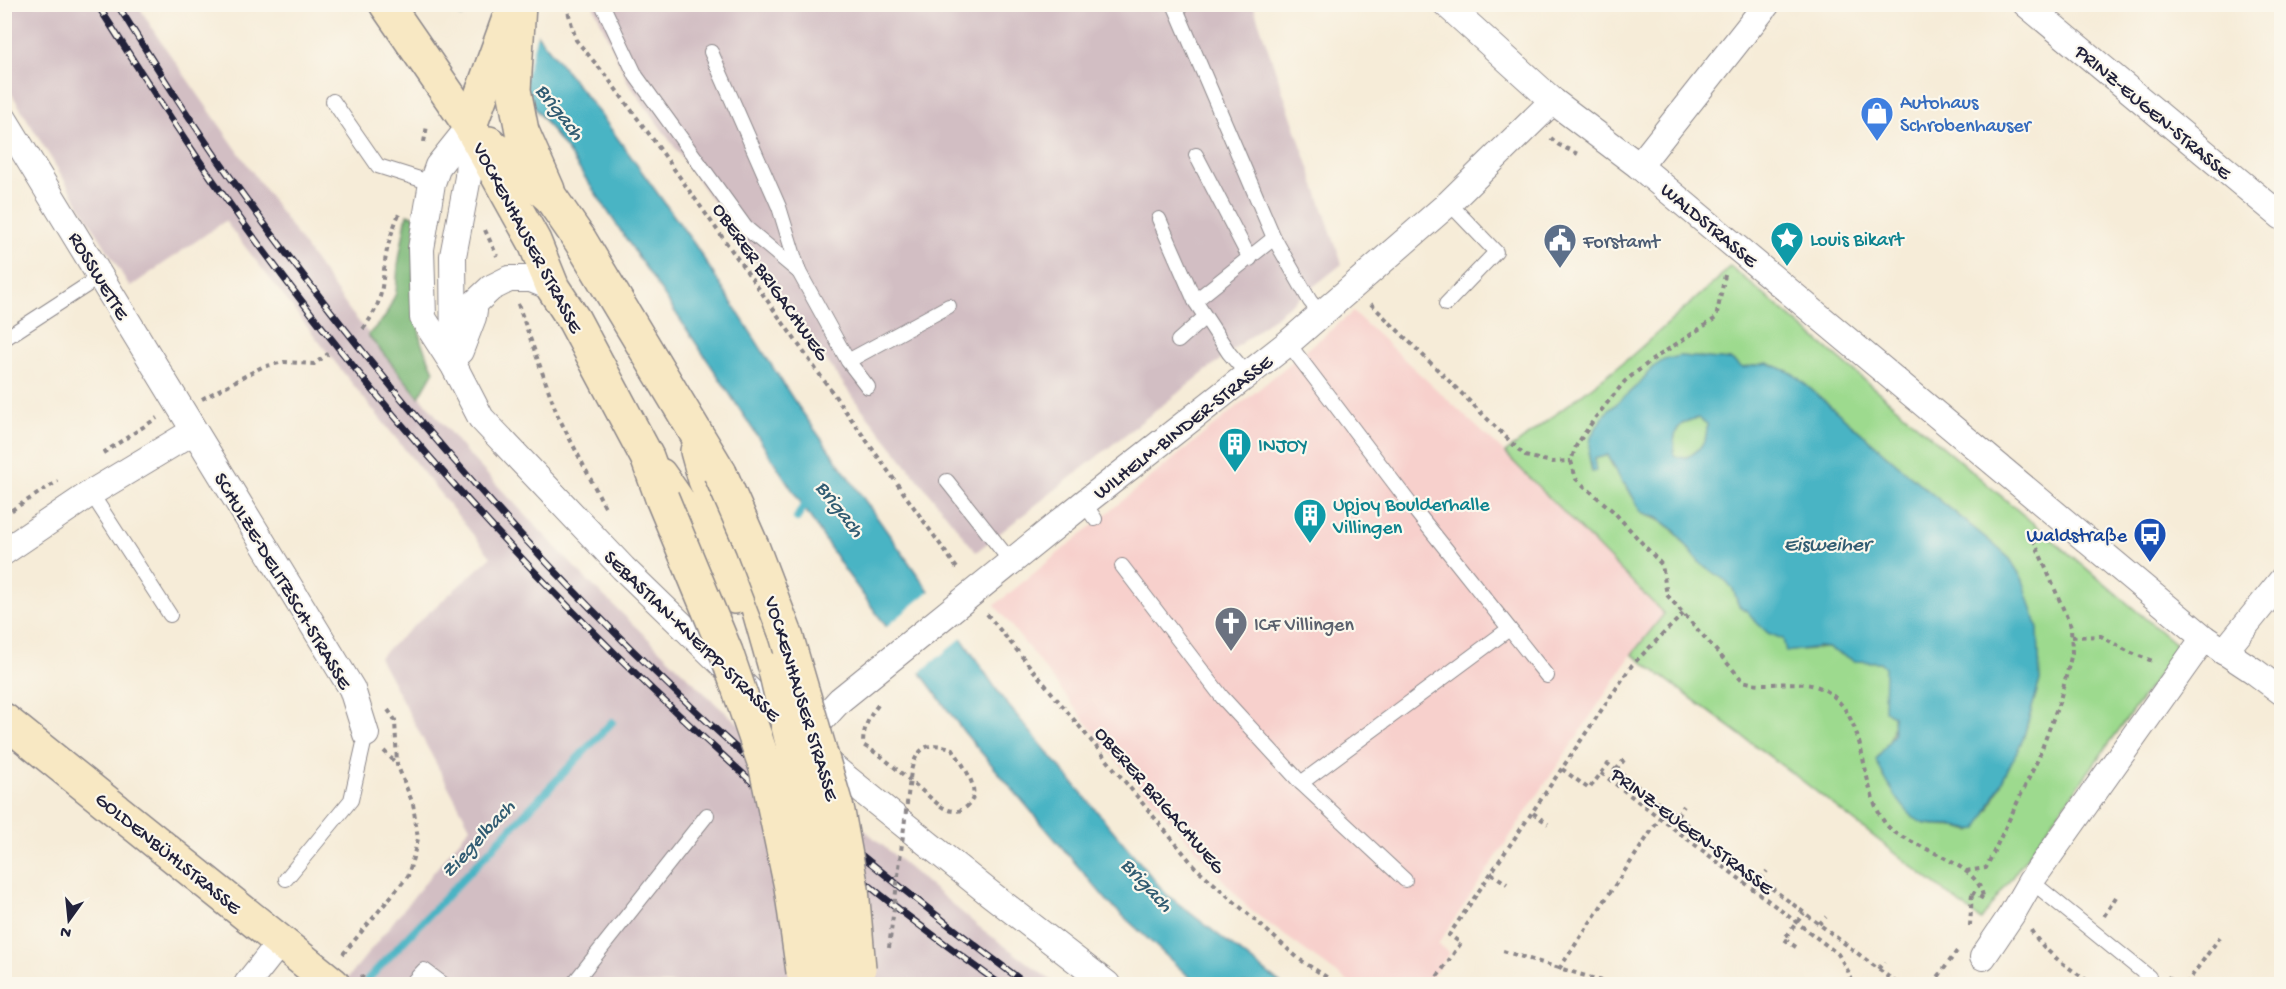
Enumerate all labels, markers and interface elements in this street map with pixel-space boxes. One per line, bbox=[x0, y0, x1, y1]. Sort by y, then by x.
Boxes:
street label: PRINZ-EUGEN-STRASSE bbox=[2068, 41, 2236, 187]
water label: Brigach bbox=[528, 80, 588, 147]
place label: Autohaus Schrobenhauser bbox=[1900, 93, 2033, 139]
shop icon: Autohaus Schrobenhauser bbox=[1859, 95, 1895, 142]
street label: VOCKENHAUSER STRASSE bbox=[465, 139, 587, 339]
street label: WALDSTRASSE bbox=[1655, 179, 1762, 275]
street label: OBERER BRIGACHWEG bbox=[706, 200, 833, 367]
place icon: Louis Bikart bbox=[1769, 220, 1805, 267]
public building icon: Forstamt bbox=[1542, 222, 1578, 269]
street label: ROSSWETTE bbox=[62, 229, 133, 326]
place label: Louis Bikart bbox=[1810, 230, 1905, 253]
place label: Forstamt bbox=[1582, 232, 1662, 255]
street label: WILHELM-BINDER-STRASSE bbox=[1090, 351, 1280, 506]
building icon: INJOY bbox=[1217, 426, 1253, 473]
place label: INJOY bbox=[1258, 436, 1308, 459]
street label: SCHULZE-DELITZSCH-STRASSE bbox=[207, 469, 356, 696]
water label: Brigach bbox=[808, 477, 868, 544]
place label: Upjoy Boulderhalle Villingen bbox=[1332, 495, 1490, 541]
building icon: Upjoy Boulderhalle Villingen bbox=[1292, 497, 1328, 544]
bus stop icon: Waldstraße bbox=[2132, 516, 2168, 563]
place label: Waldstraße bbox=[2027, 526, 2128, 549]
water label: Eisweiher bbox=[1784, 534, 1875, 559]
street label: SEBASTIAN-KNEIPP-STRASSE bbox=[597, 547, 785, 729]
street label: VOCKENHAUSER STRASSE bbox=[757, 593, 842, 805]
church icon: ICF Villingen bbox=[1213, 605, 1249, 652]
place label: ICF Villingen bbox=[1254, 615, 1354, 638]
street label: OBERER BRIGACHWEG bbox=[1088, 723, 1229, 881]
street label: PRINZ-EUGEN-STRASSE bbox=[1604, 764, 1778, 902]
street label: GOLDENBÜHLSTRASSE bbox=[89, 789, 246, 922]
water label: Ziegelbach bbox=[437, 796, 522, 885]
water label: Brigach bbox=[1114, 854, 1177, 919]
north arrow bbox=[39, 890, 99, 950]
text: N bbox=[58, 920, 74, 942]

